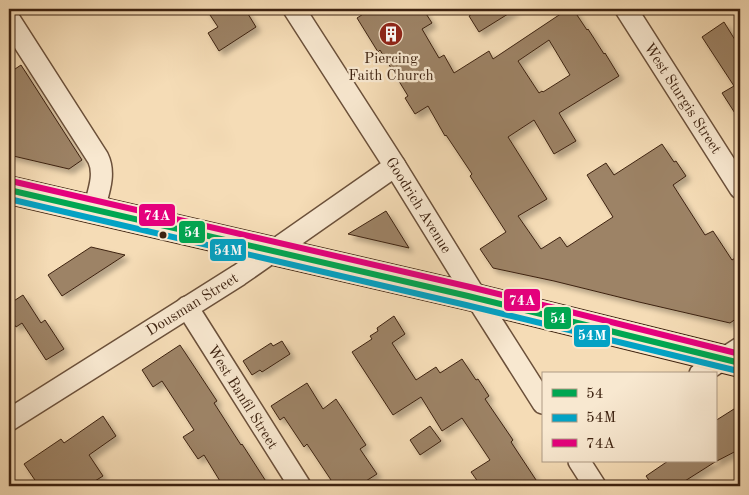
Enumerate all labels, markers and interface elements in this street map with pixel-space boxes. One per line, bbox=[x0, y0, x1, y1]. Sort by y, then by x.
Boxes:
building icon: Piercing Faith Church bbox=[378, 21, 404, 47]
street label: West Sturgis Street bbox=[640, 41, 723, 157]
place label: Piercing Faith Church bbox=[348, 52, 434, 84]
street label: Goodrich Avenue bbox=[382, 155, 453, 257]
line badge: 74A bbox=[138, 203, 176, 227]
text: 74A bbox=[144, 209, 171, 223]
line badge: 54 bbox=[178, 220, 206, 244]
text: 54 bbox=[184, 226, 200, 240]
unlabelled marker bbox=[158, 230, 168, 240]
line badge: 54M bbox=[209, 238, 247, 262]
text: 54M bbox=[214, 244, 243, 258]
street label: Dousman Street bbox=[144, 271, 241, 339]
line badge: 74A bbox=[503, 288, 541, 312]
text: 74A bbox=[509, 294, 536, 308]
line badge: 54 bbox=[543, 306, 572, 330]
text: 54 bbox=[550, 312, 566, 326]
line badge: 54M bbox=[573, 324, 611, 348]
text: 54M bbox=[578, 329, 607, 343]
street label: West Banfil Street bbox=[204, 343, 280, 452]
legend bbox=[542, 372, 716, 462]
text: 54 bbox=[586, 387, 603, 402]
text: 54M bbox=[586, 411, 616, 426]
text: 74A bbox=[586, 437, 615, 452]

